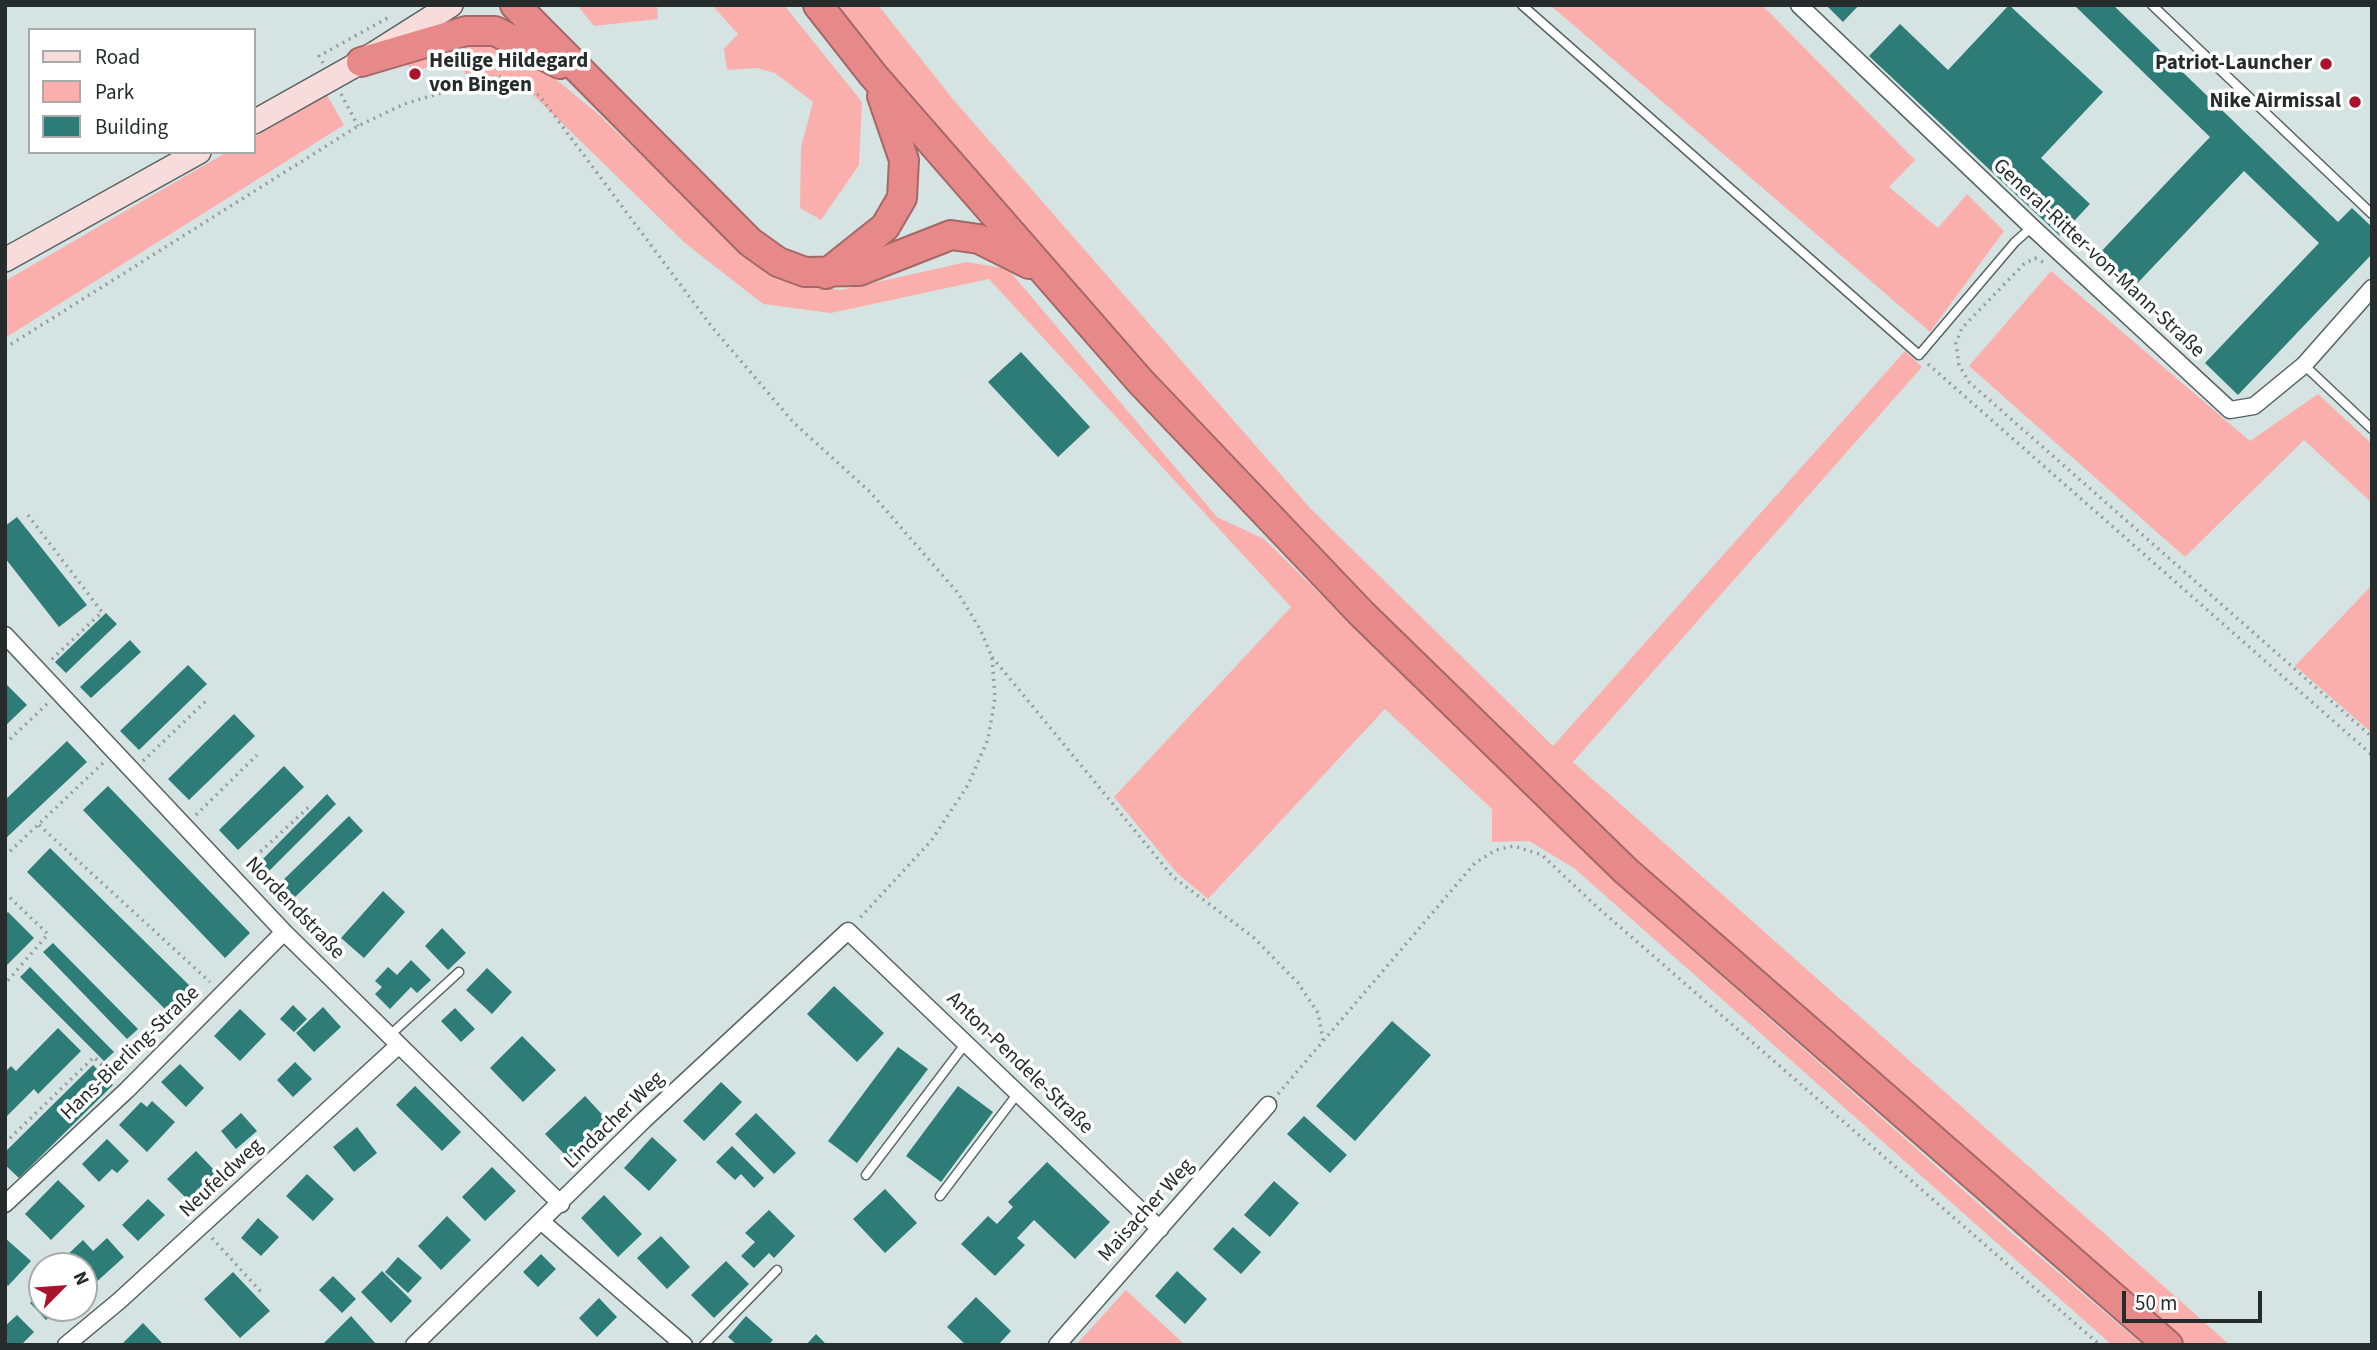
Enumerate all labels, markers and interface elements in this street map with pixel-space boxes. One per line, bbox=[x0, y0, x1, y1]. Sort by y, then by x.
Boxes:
legend bbox=[28, 28, 256, 154]
text: Road bbox=[95, 42, 140, 72]
place label: Heilige Hildegard von Bingen bbox=[429, 49, 588, 99]
place label: Patriot-Launcher bbox=[2155, 51, 2312, 77]
marker: Patriot-Launcher bbox=[2318, 56, 2334, 72]
marker: Heilige Hildegard von Bingen bbox=[407, 66, 423, 82]
text: Park bbox=[95, 77, 134, 107]
place label: Nike Airmissal bbox=[2210, 89, 2341, 115]
marker: Nike Airmissal bbox=[2347, 94, 2363, 110]
text: Building bbox=[95, 112, 168, 142]
street label: General-Ritter-von-Mann-Straße bbox=[1987, 154, 2209, 364]
street label: Nordendstraße bbox=[239, 853, 349, 965]
street label: Hans-Bierling-Straße bbox=[56, 981, 206, 1127]
street label: Anton-Pendele-Straße bbox=[940, 987, 1098, 1141]
street label: Lindacher Weg bbox=[560, 1067, 670, 1175]
street label: Neufeldweg bbox=[175, 1134, 269, 1224]
street label: Maisacher Weg bbox=[1094, 1154, 1200, 1268]
north arrow bbox=[28, 1252, 98, 1322]
text: N bbox=[66, 1267, 96, 1290]
scale bar bbox=[2125, 1276, 2265, 1320]
text: 50 m bbox=[2135, 1288, 2177, 1318]

